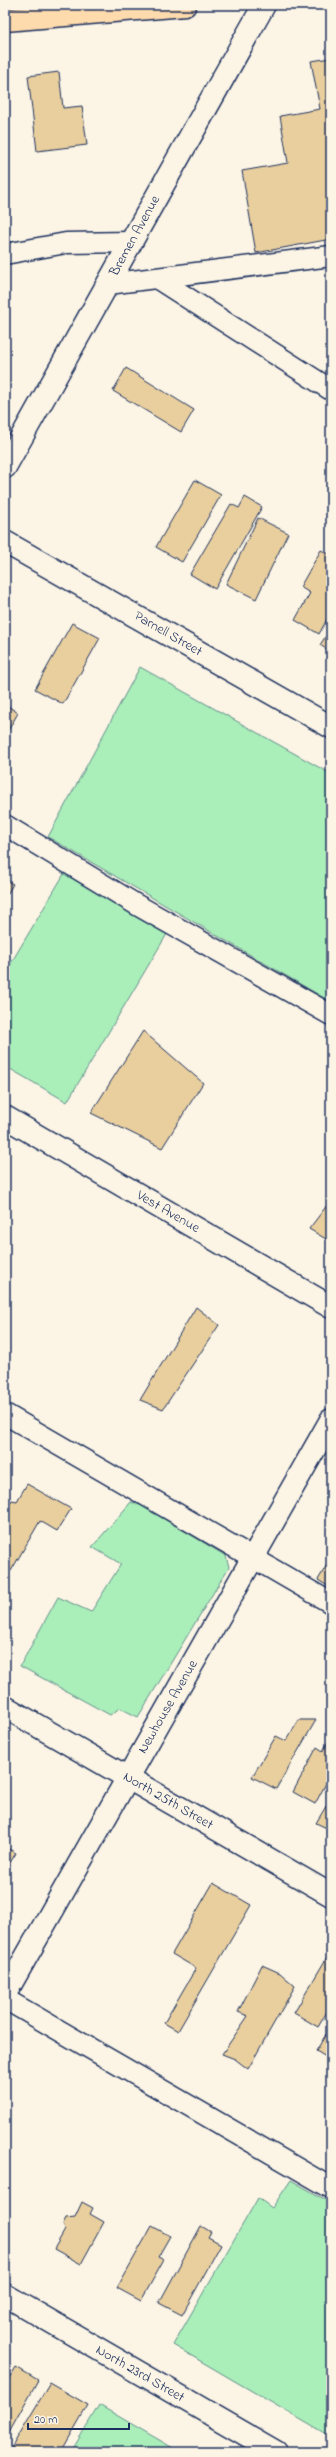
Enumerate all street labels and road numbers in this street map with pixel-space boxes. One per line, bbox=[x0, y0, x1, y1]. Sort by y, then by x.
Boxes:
street label: Bremen Avenue bbox=[104, 191, 166, 281]
street label: Parnell Street bbox=[130, 606, 206, 662]
street label: Vest Avenue bbox=[132, 1185, 204, 1239]
street label: Newhouse Avenue bbox=[133, 1656, 204, 1758]
street label: North 25th Street bbox=[119, 1767, 217, 1835]
street label: North 23rd Street bbox=[92, 2340, 189, 2408]

